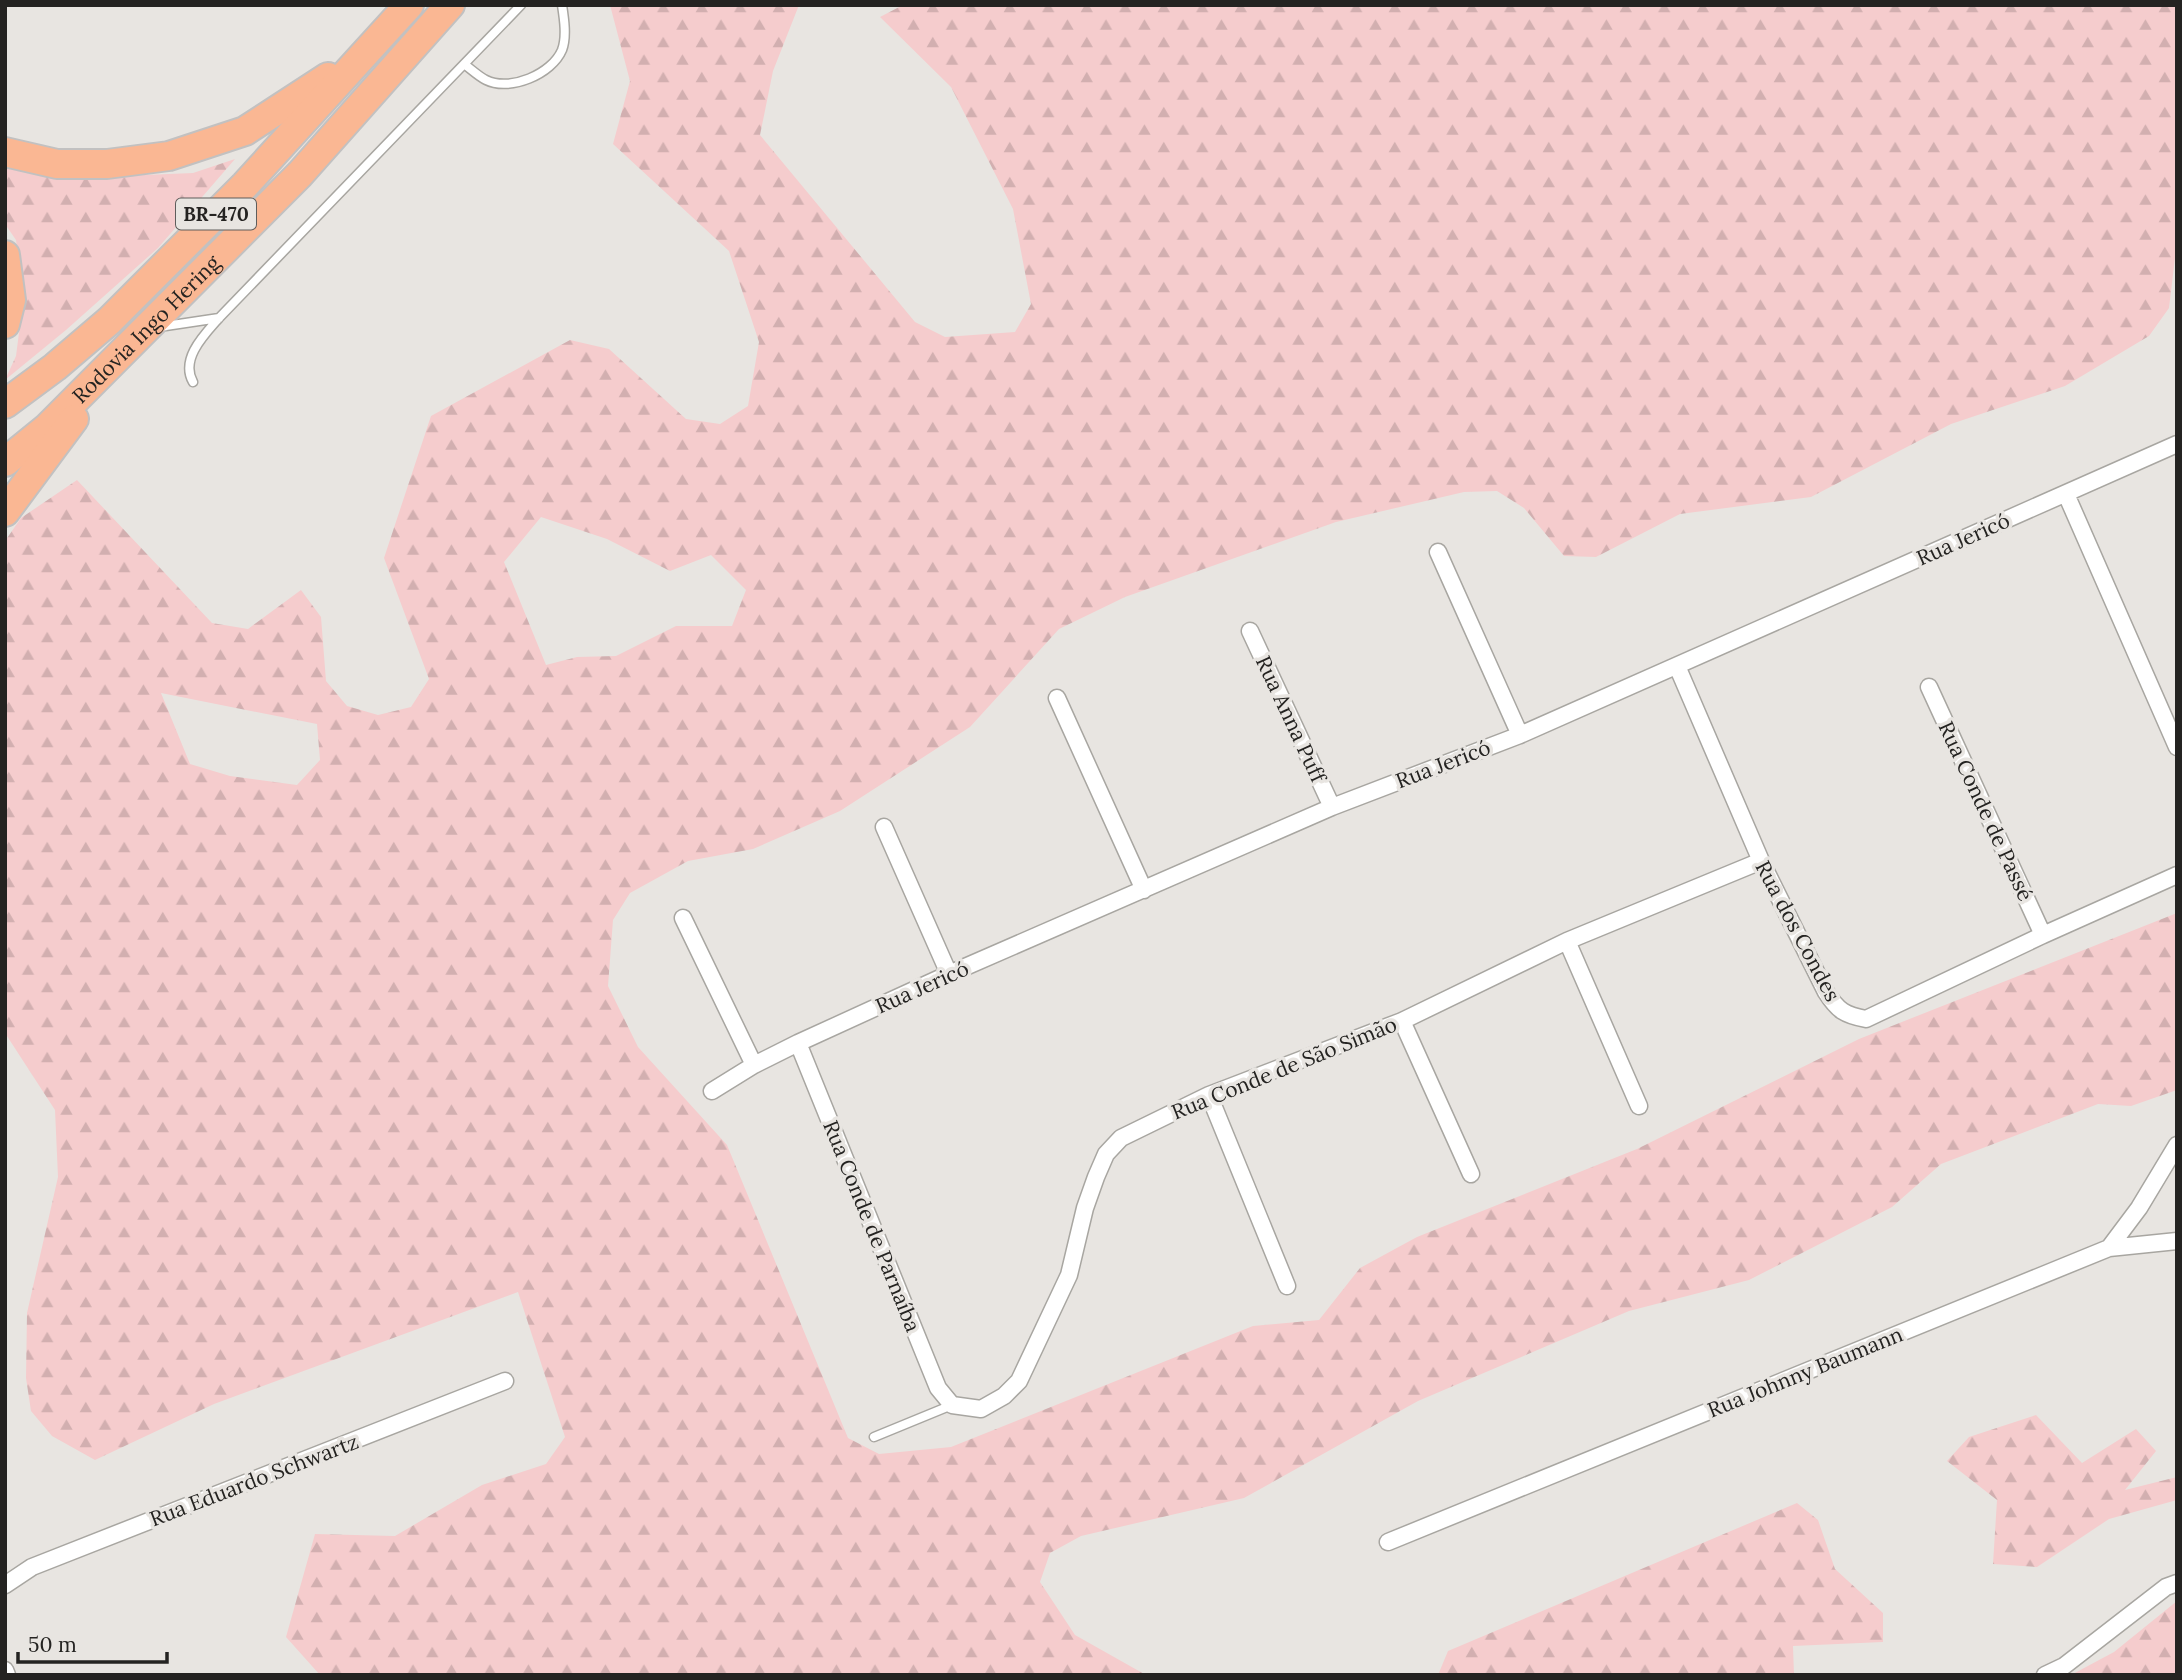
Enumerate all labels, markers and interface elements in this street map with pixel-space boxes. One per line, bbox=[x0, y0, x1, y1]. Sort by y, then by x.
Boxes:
road number: BR-470 bbox=[176, 198, 256, 230]
street label: Rodovia Ingo Hering bbox=[66, 249, 226, 409]
street label: Rua Jericó bbox=[1912, 506, 2014, 572]
street label: Rua Anna Puff bbox=[1250, 651, 1333, 788]
street label: Rua Conde de Passé bbox=[1933, 717, 2039, 905]
street label: Rua Jericó bbox=[1392, 734, 1494, 794]
street label: Rua dos Condes bbox=[1750, 856, 1846, 1006]
street label: Rua Jericó bbox=[871, 954, 973, 1020]
street label: Rua Conde de São Simão bbox=[1167, 1010, 1401, 1126]
street label: Rua Conde de Parnaíba bbox=[817, 1116, 927, 1336]
street label: Rua Johnny Baumann bbox=[1703, 1320, 1907, 1423]
street label: Rua Eduardo Schwartz bbox=[146, 1428, 362, 1532]
scale bar bbox=[18, 1620, 166, 1664]
text: 50 m bbox=[28, 1631, 77, 1658]

